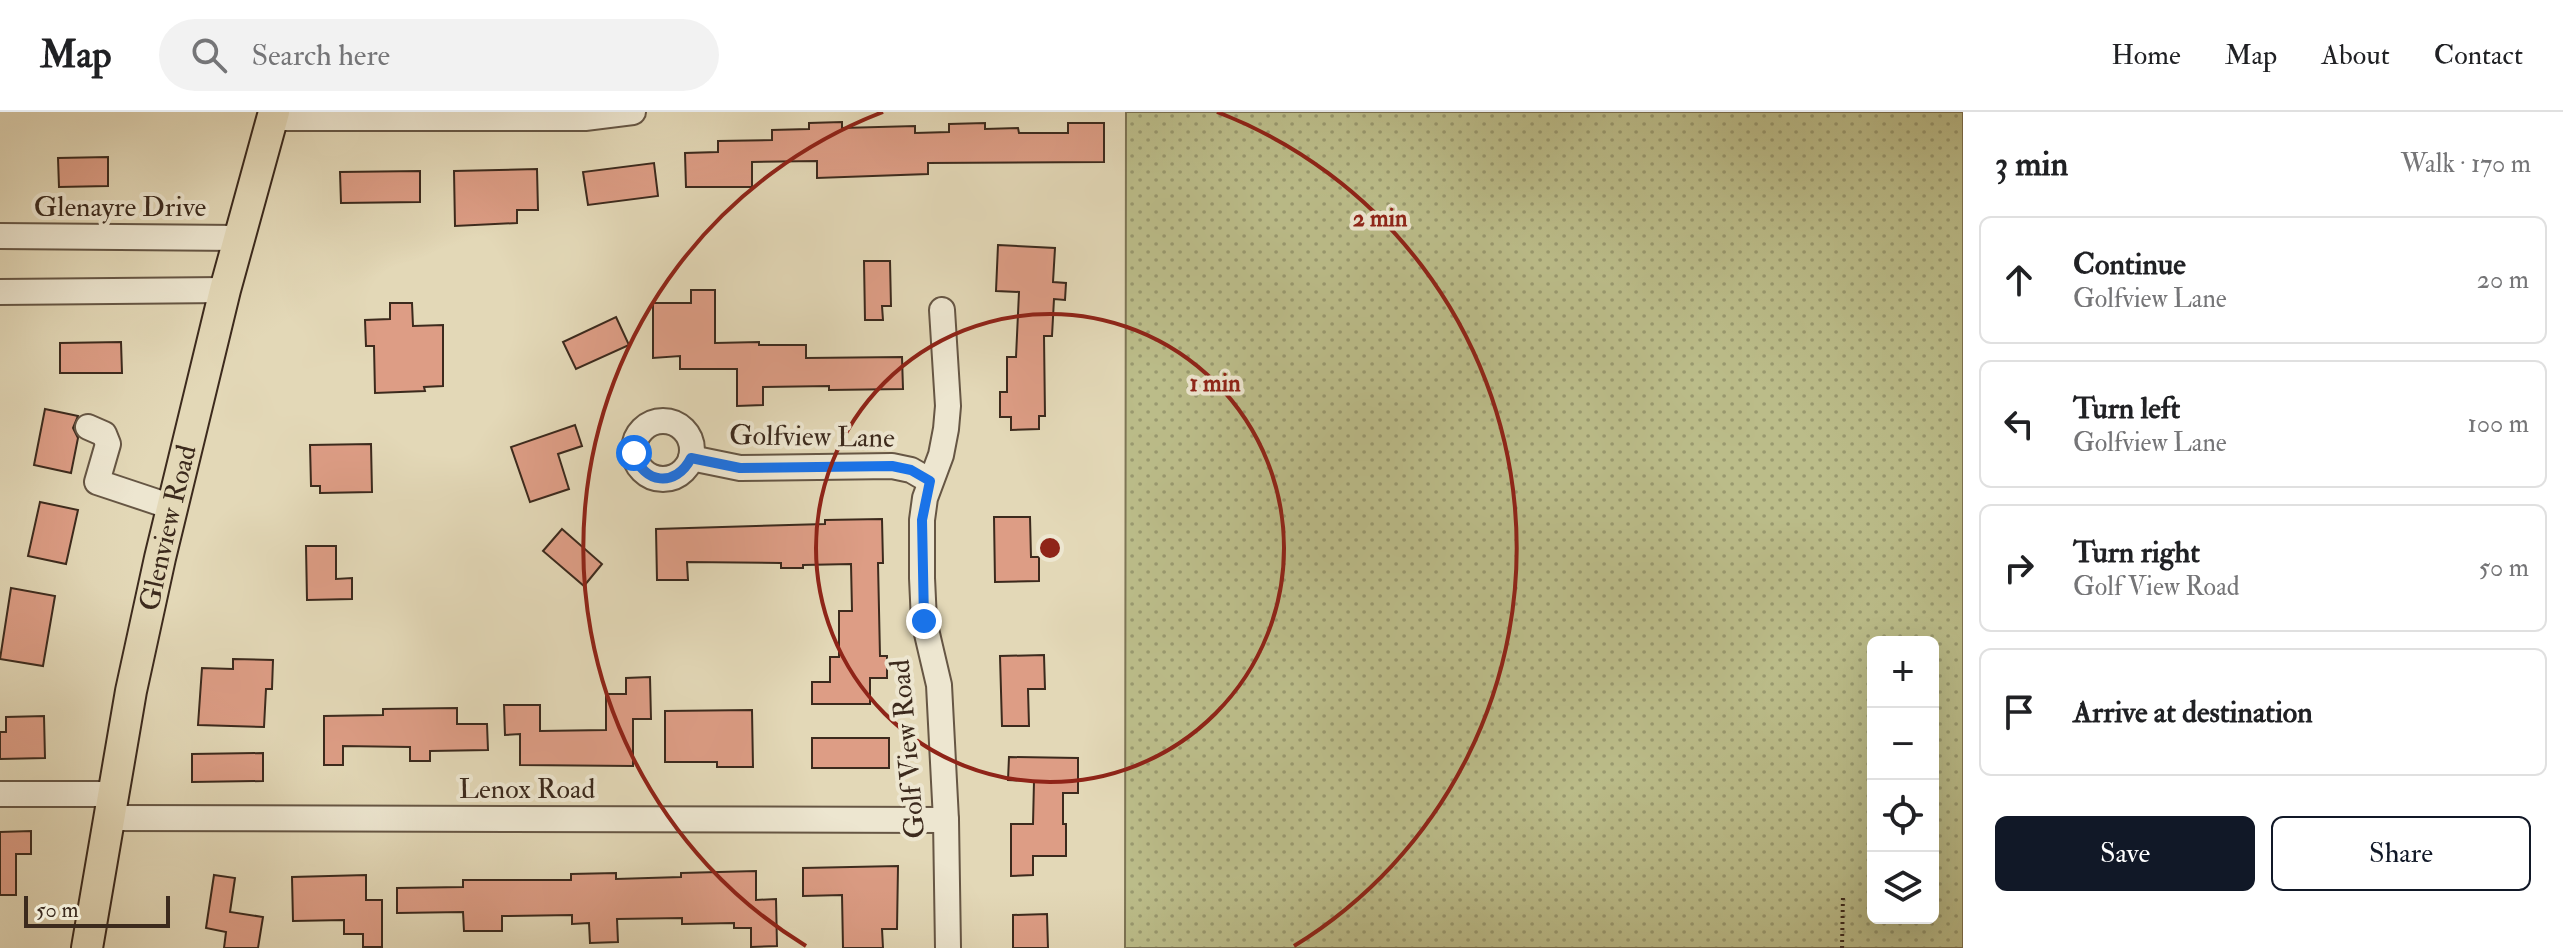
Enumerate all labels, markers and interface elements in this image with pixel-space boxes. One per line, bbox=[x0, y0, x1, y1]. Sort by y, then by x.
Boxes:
search box bbox=[159, 19, 719, 91]
text: Map bbox=[40, 31, 111, 79]
icon: search bbox=[187, 33, 231, 77]
text: Search here bbox=[251, 37, 390, 74]
text: Home bbox=[2111, 38, 2181, 73]
text: Map bbox=[2225, 38, 2277, 73]
text: About bbox=[2321, 38, 2390, 73]
text: Contact bbox=[2434, 38, 2523, 73]
text: 3 min bbox=[1995, 143, 2068, 186]
text: Walk · 170 m bbox=[2401, 148, 2531, 180]
street label: Glenayre Drive bbox=[34, 190, 206, 225]
text: 2 min bbox=[1353, 203, 1408, 234]
text: Continue bbox=[2073, 246, 2186, 283]
icon: ahead bbox=[1997, 258, 2041, 302]
text: 20 m bbox=[2477, 264, 2529, 296]
text: Golfview Lane bbox=[2073, 283, 2227, 315]
text: 1 min bbox=[1190, 368, 1241, 399]
text: Turn left bbox=[2073, 390, 2180, 427]
icon: left bbox=[1997, 402, 2041, 446]
text: 100 m bbox=[2468, 408, 2529, 440]
street label: Golfview Lane bbox=[729, 418, 895, 456]
text: Golfview Lane bbox=[2073, 427, 2227, 459]
route start bbox=[616, 435, 652, 471]
street label: Glenview Road bbox=[132, 441, 204, 614]
centre of rings bbox=[1036, 534, 1064, 562]
text: Turn right bbox=[2073, 534, 2200, 571]
icon: right bbox=[1997, 546, 2041, 590]
text: 50 m bbox=[2479, 552, 2529, 584]
text: Golf View Road bbox=[2073, 571, 2240, 603]
route end bbox=[906, 603, 942, 639]
map controls bbox=[1867, 636, 1939, 924]
button: + bbox=[1867, 636, 1939, 708]
street label: Golf View Road bbox=[883, 658, 933, 840]
icon: arrive bbox=[1997, 690, 2041, 734]
text: Arrive at destination bbox=[2073, 694, 2313, 731]
button: − bbox=[1867, 708, 1939, 780]
street label: Lenox Road bbox=[459, 772, 595, 807]
button: locate bbox=[1867, 780, 1939, 852]
button: Save bbox=[1995, 816, 2255, 891]
button: Share bbox=[2271, 816, 2531, 891]
button: layers bbox=[1867, 852, 1939, 924]
scale bar bbox=[24, 892, 170, 928]
text: 50 m bbox=[36, 896, 78, 924]

